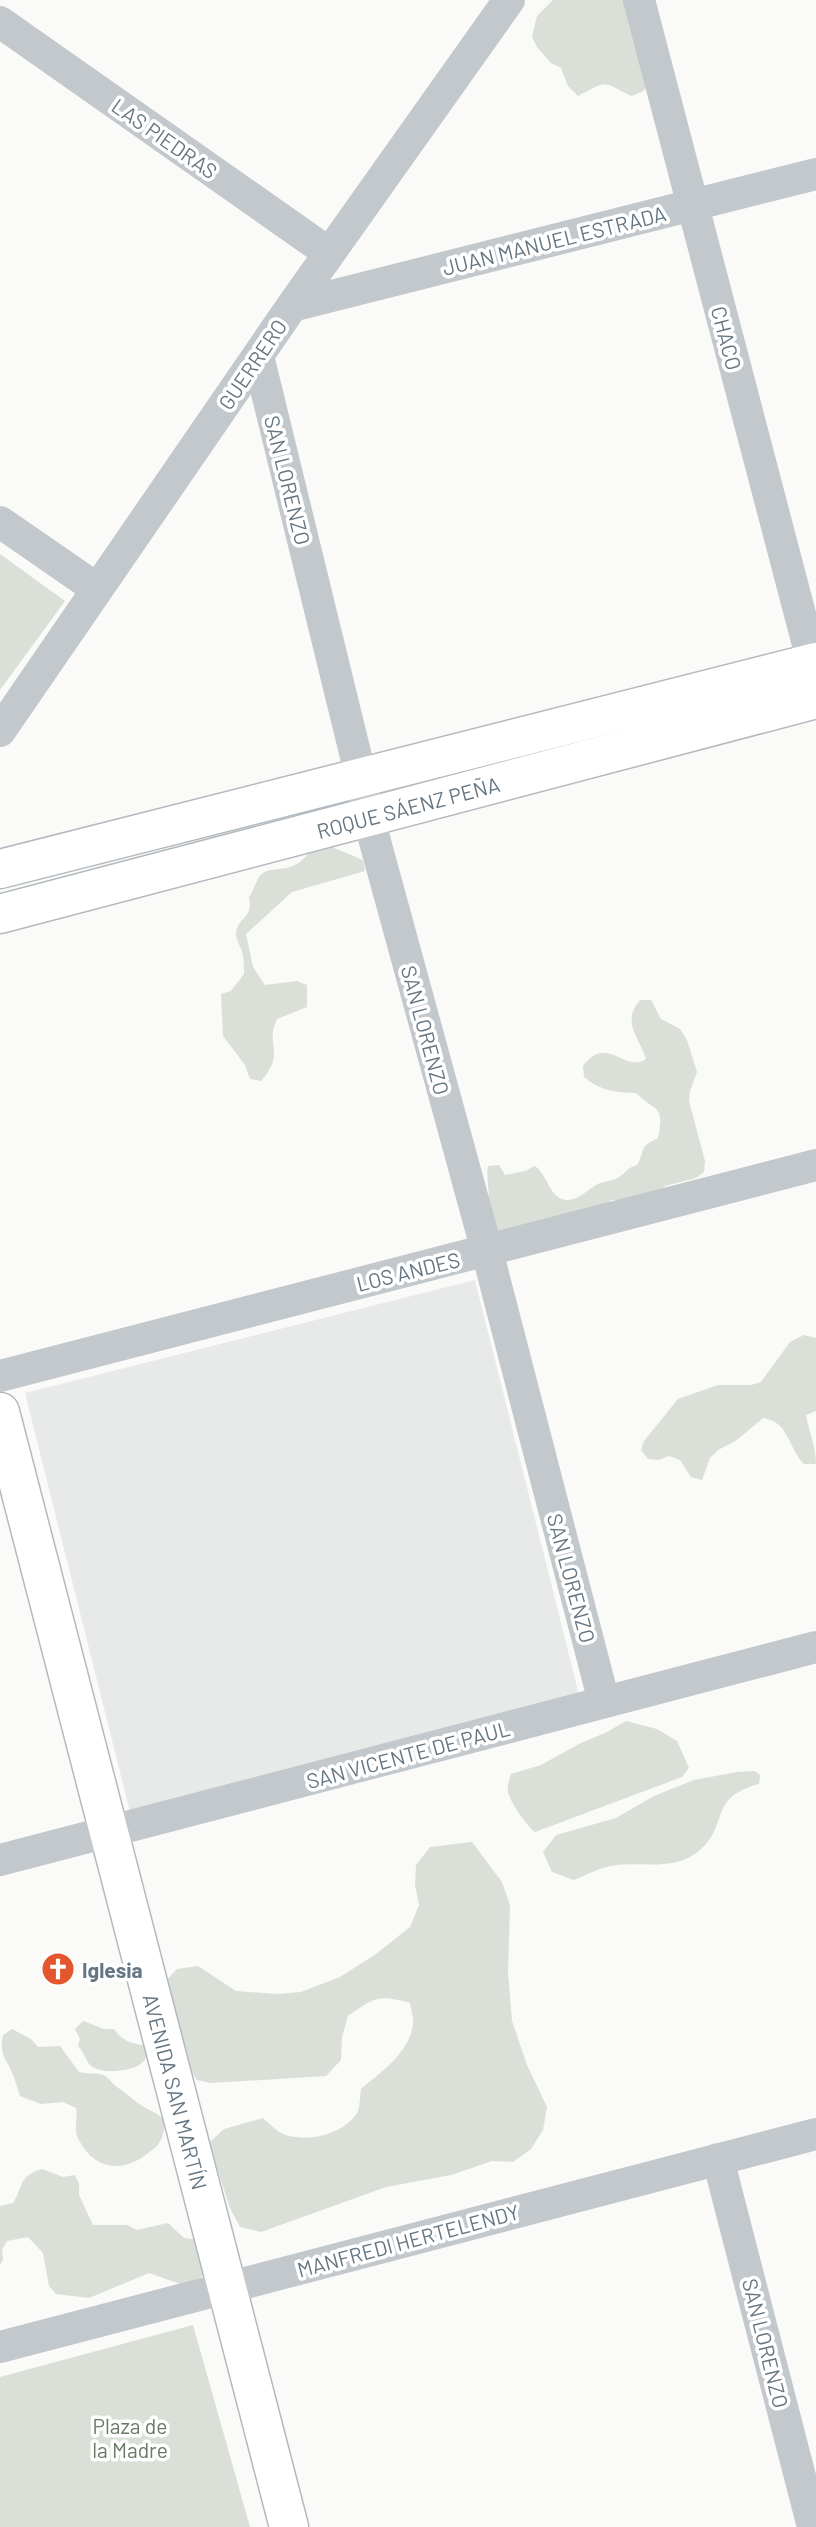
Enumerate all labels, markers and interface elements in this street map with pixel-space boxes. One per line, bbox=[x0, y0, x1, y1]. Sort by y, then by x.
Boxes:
street label: LAS PIEDRAS bbox=[108, 93, 222, 183]
street label: JUAN MANUEL ESTRADA bbox=[440, 200, 668, 280]
street label: CHACO bbox=[707, 303, 747, 373]
street label: GUERRERO bbox=[213, 314, 291, 414]
street label: SAN LORENZO bbox=[260, 413, 316, 547]
street label: ROQUE SÁENZ PEÑA bbox=[314, 770, 503, 843]
street label: SAN LORENZO bbox=[397, 963, 455, 1097]
street label: LOS ANDES bbox=[354, 1246, 462, 1296]
street label: SAN LORENZO bbox=[543, 1511, 601, 1645]
street label: SAN VICENTE DE PAUL bbox=[303, 1715, 513, 1793]
church icon: Iglesia bbox=[39, 1950, 77, 1988]
place label: Iglesia bbox=[82, 1957, 143, 1982]
street label: AVENIDA SAN MARTÍN bbox=[139, 1991, 213, 2192]
street label: MANFREDI HERTELENDY bbox=[294, 2198, 522, 2282]
street label: SAN LORENZO bbox=[738, 2276, 794, 2410]
park label: Plaza de la Madre bbox=[92, 2413, 168, 2462]

